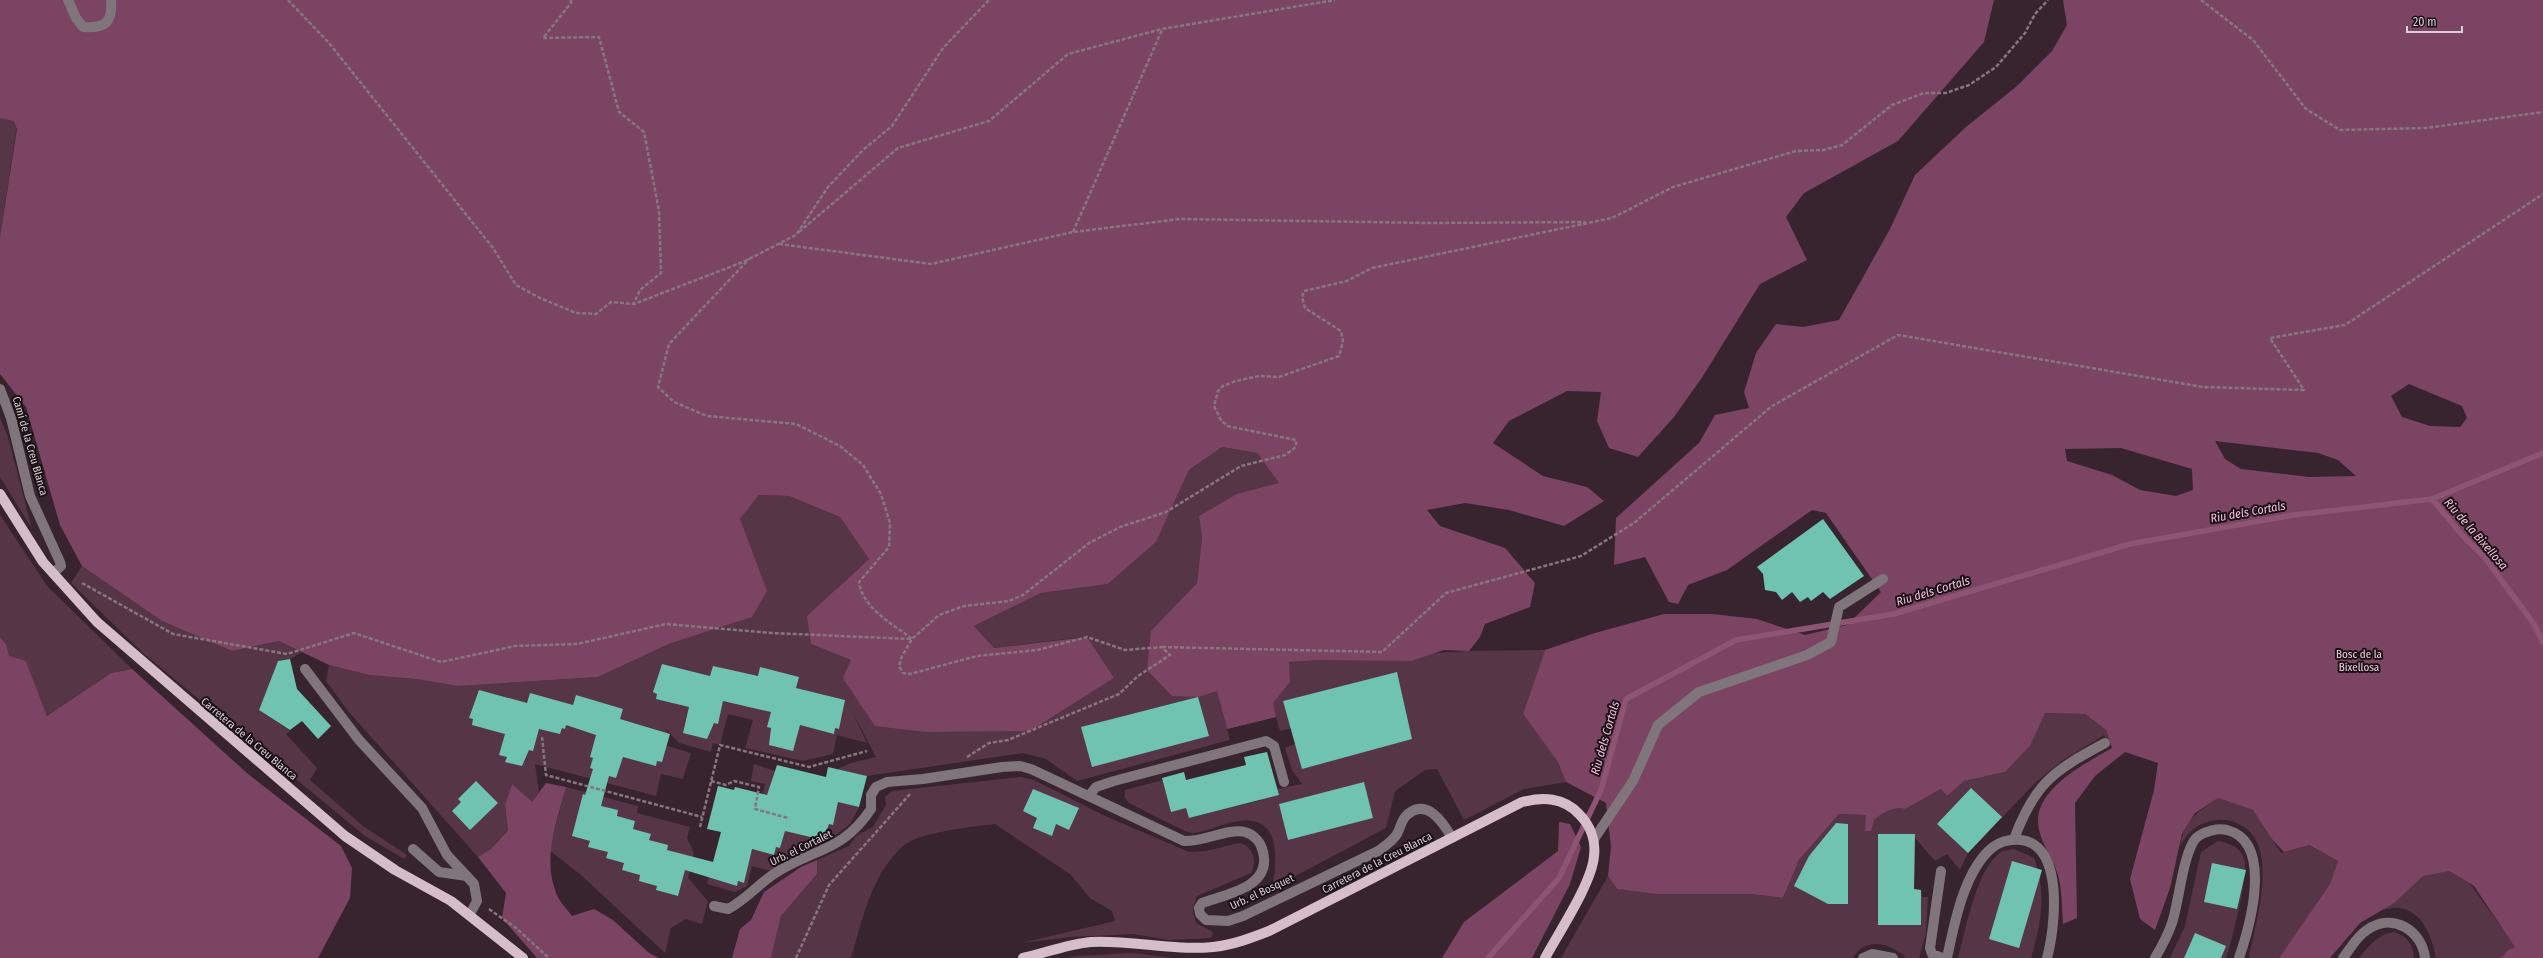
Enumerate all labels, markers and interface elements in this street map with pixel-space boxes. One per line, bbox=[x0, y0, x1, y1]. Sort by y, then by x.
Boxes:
scale bar bbox=[2407, 8, 2462, 34]
text: 20 m bbox=[2413, 15, 2437, 29]
street label: Camí de la Creu Blanca bbox=[10, 395, 50, 497]
water label: Riu de la Bixellosa bbox=[2441, 496, 2511, 572]
water label: Riu dels Cortals bbox=[2209, 499, 2287, 525]
water label: Riu dels Cortals bbox=[1895, 573, 1971, 609]
park label: Bosc de la Bixellosa bbox=[2336, 648, 2382, 674]
street label: Carretera de la Creu Blanca bbox=[198, 695, 300, 783]
water label: Riu dels Cortals bbox=[1588, 700, 1622, 776]
street label: Urb. el Cortalet bbox=[768, 827, 835, 869]
street label: Carretera de la Creu Blanca bbox=[1320, 830, 1434, 896]
street label: Urb. el Bosquet bbox=[1228, 871, 1296, 912]

